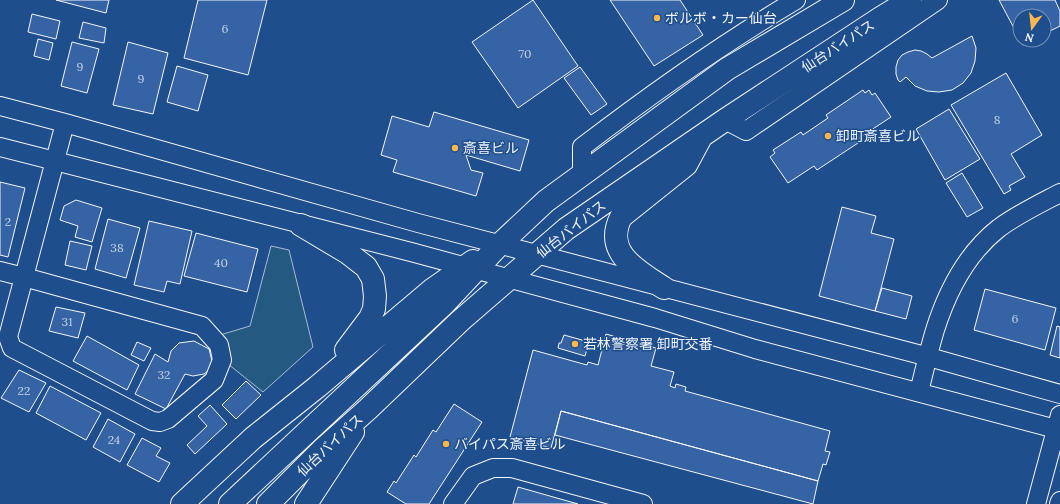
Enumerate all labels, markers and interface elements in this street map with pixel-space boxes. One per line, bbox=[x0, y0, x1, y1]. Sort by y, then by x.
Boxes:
north arrow bbox=[1012, 8, 1052, 48]
place label: ボルボ・カー仙台 bbox=[665, 9, 777, 27]
marker: ボルボ・カー仙台 bbox=[652, 13, 662, 23]
street label: 仙台バイパス bbox=[798, 16, 878, 76]
house number: 6 bbox=[222, 21, 229, 36]
text: N bbox=[1023, 30, 1035, 46]
house number: 70 bbox=[519, 46, 531, 61]
house number: 9 bbox=[77, 59, 84, 74]
house number: 9 bbox=[138, 71, 145, 86]
house number: 8 bbox=[994, 112, 1001, 127]
place label: 卸町斎喜ビル bbox=[836, 127, 920, 145]
marker: 卸町斎喜ビル bbox=[823, 131, 833, 141]
place label: 斎喜ビル bbox=[463, 139, 519, 157]
marker: 斎喜ビル bbox=[450, 143, 460, 153]
street label: 仙台バイパス bbox=[532, 196, 610, 262]
house number: 2 bbox=[5, 214, 11, 229]
house number: 38 bbox=[110, 240, 124, 255]
house number: 40 bbox=[214, 255, 228, 270]
house number: 6 bbox=[1012, 311, 1019, 326]
house number: 31 bbox=[61, 314, 73, 329]
place label: 若林警察署 卸町交番 bbox=[583, 335, 713, 353]
marker: 若林警察署 卸町交番 bbox=[570, 339, 580, 349]
house number: 32 bbox=[157, 367, 171, 382]
house number: 22 bbox=[18, 383, 30, 398]
street label: 仙台バイパス bbox=[293, 410, 367, 480]
house number: 24 bbox=[108, 432, 121, 447]
place label: バイパス斎喜ビル bbox=[454, 435, 566, 453]
marker: バイパス斎喜ビル bbox=[441, 439, 451, 449]

